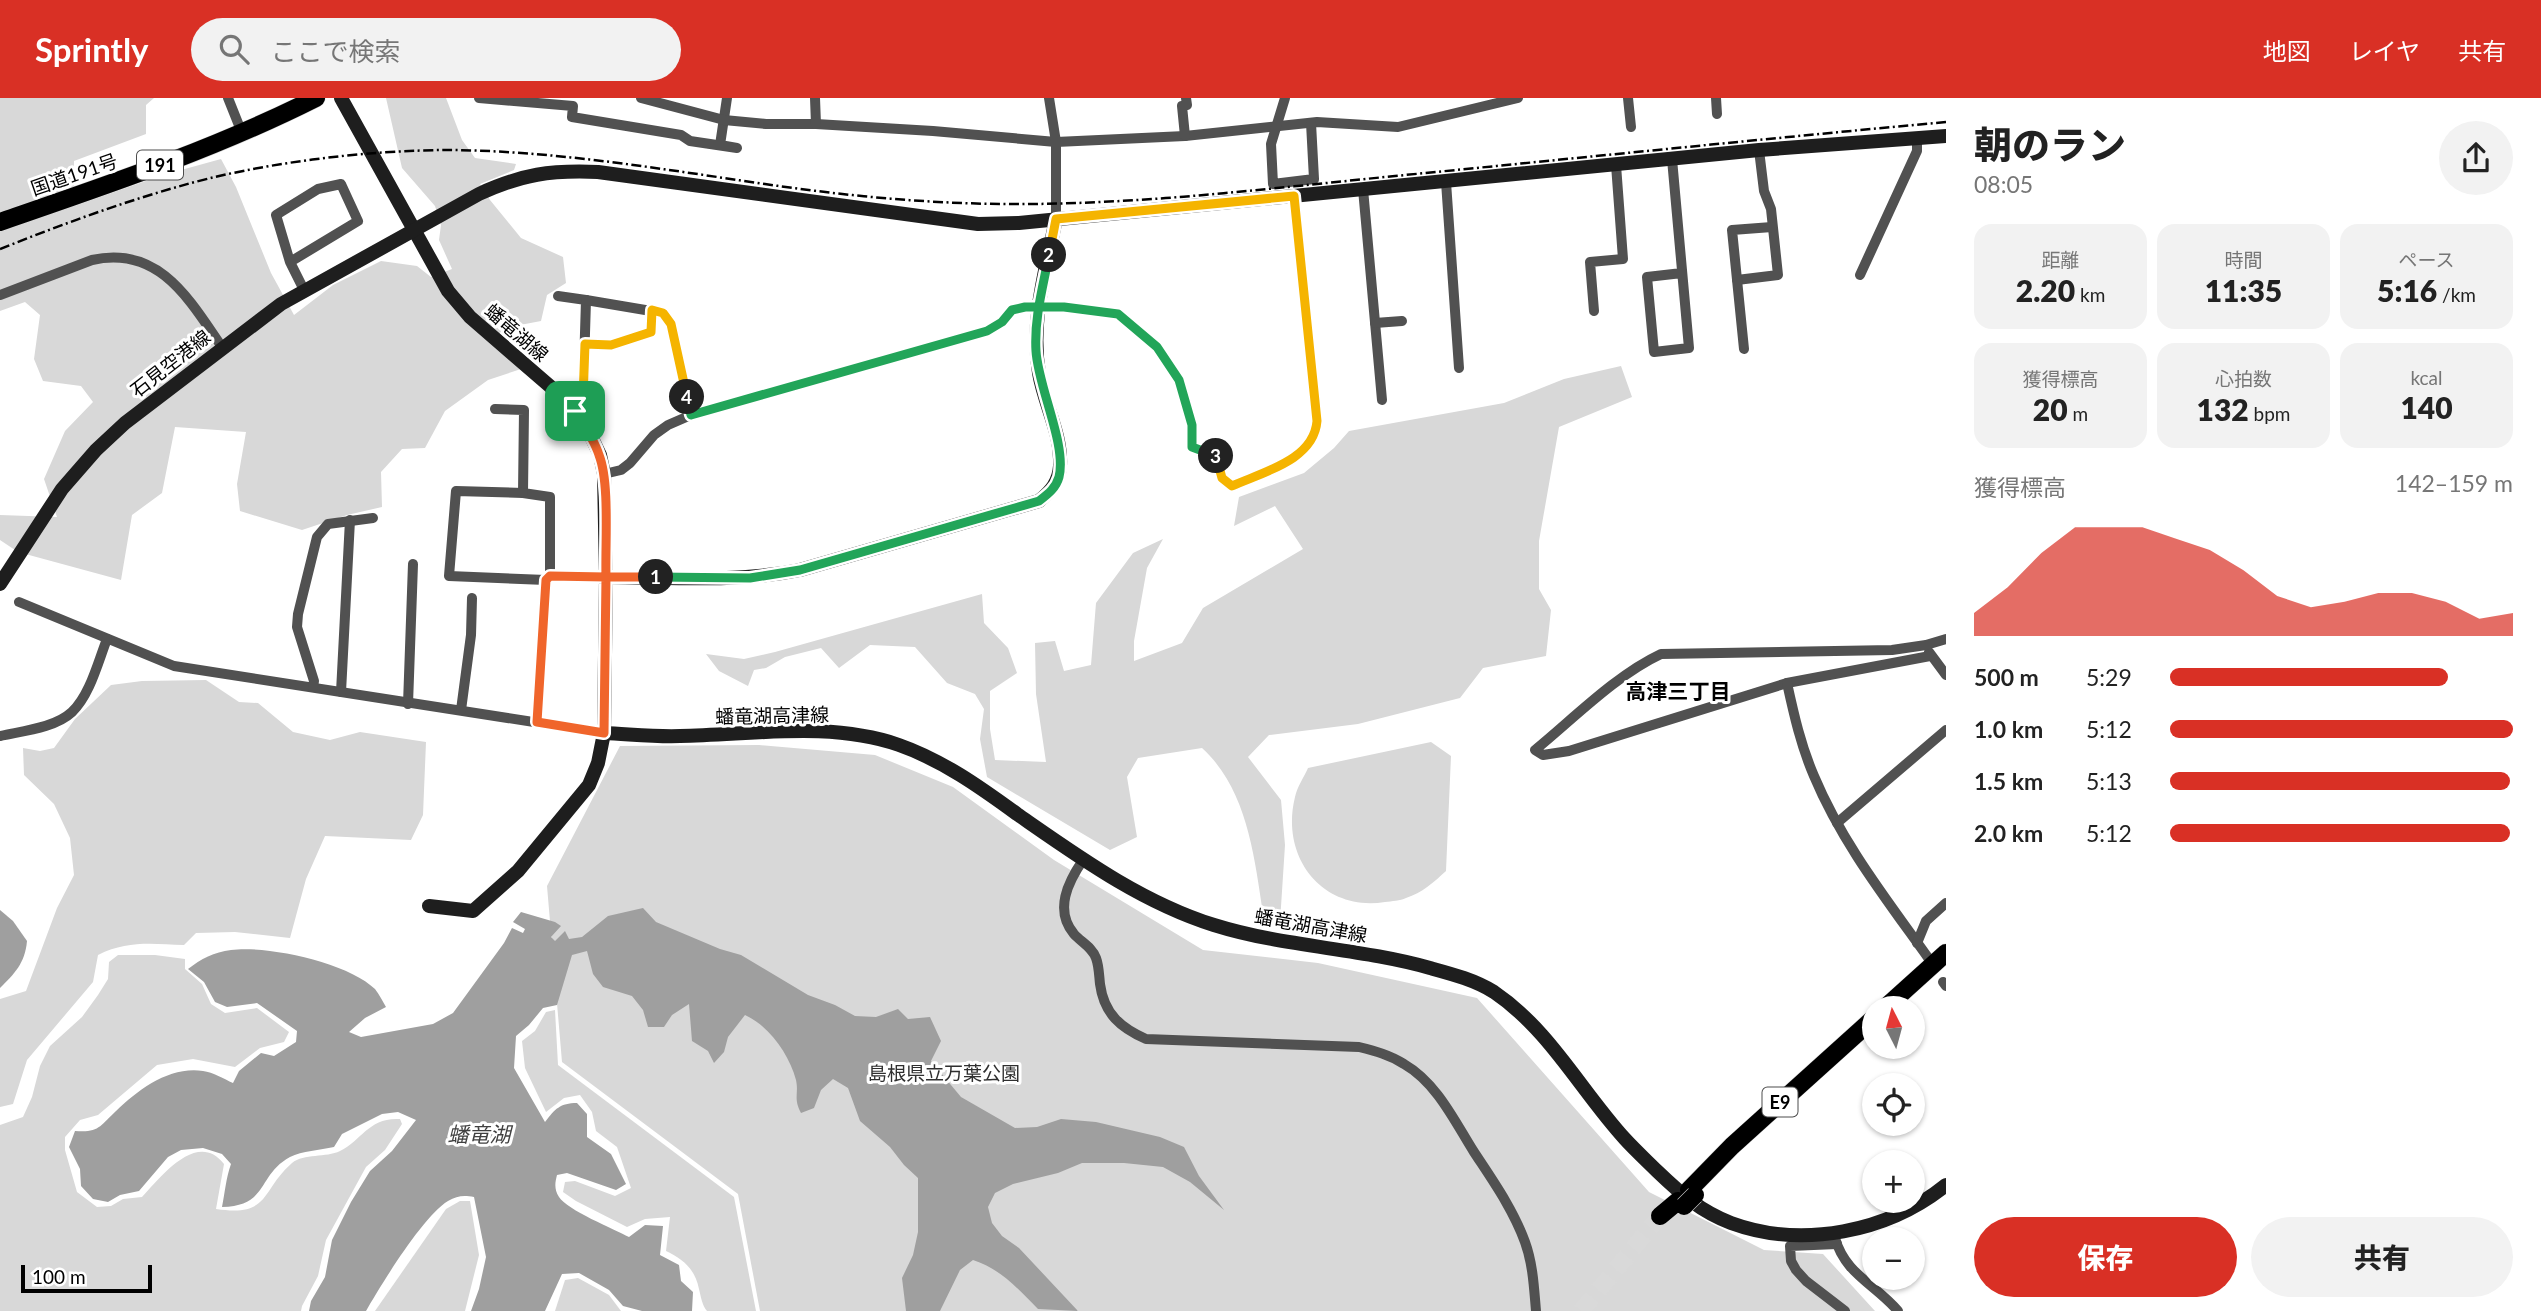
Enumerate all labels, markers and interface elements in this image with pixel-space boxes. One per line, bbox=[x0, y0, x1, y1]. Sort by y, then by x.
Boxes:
search box bbox=[191, 18, 681, 81]
text: Sprintly bbox=[35, 29, 149, 69]
icon: search bbox=[215, 30, 253, 68]
text: ここで検索 bbox=[271, 35, 401, 67]
text: 地図 bbox=[2263, 36, 2311, 65]
text: レイヤ bbox=[2349, 36, 2420, 65]
text: 共有 bbox=[2458, 36, 2506, 65]
text: 朝のラン bbox=[1974, 121, 2126, 167]
button: share bbox=[2439, 121, 2513, 195]
street label: 国道191号 bbox=[28, 148, 120, 200]
road number: 191 bbox=[137, 150, 183, 180]
text: 08:05 bbox=[1974, 170, 2033, 198]
pin: 2 bbox=[1032, 238, 1066, 272]
text: 2 bbox=[1043, 243, 1054, 266]
text: 距離 bbox=[2041, 248, 2080, 271]
text: 時間 bbox=[2224, 248, 2263, 271]
text: ペース bbox=[2398, 248, 2455, 271]
text: 2.20 bbox=[2016, 272, 2075, 308]
text: 11:35 bbox=[2205, 272, 2282, 308]
text: 5:16 bbox=[2377, 272, 2437, 308]
text: km bbox=[2075, 283, 2105, 306]
text: /km bbox=[2437, 283, 2476, 306]
street label: 蟠竜湖線 bbox=[481, 298, 553, 366]
street label: 石見空港線 bbox=[125, 325, 215, 401]
text: kcal bbox=[2410, 366, 2443, 389]
text: 獲得標高 bbox=[2022, 367, 2099, 390]
text: 心拍数 bbox=[2215, 367, 2272, 390]
pin: 4 bbox=[670, 380, 704, 414]
pin bbox=[545, 381, 605, 441]
text: 4 bbox=[681, 385, 692, 408]
text: 140 bbox=[2400, 389, 2453, 425]
text: 20 bbox=[2033, 391, 2068, 427]
text: 132 bbox=[2197, 391, 2249, 427]
icon: arrive bbox=[556, 392, 594, 430]
text: m bbox=[2068, 402, 2088, 425]
text: bpm bbox=[2249, 402, 2290, 425]
pin: 3 bbox=[1198, 438, 1234, 474]
text: 3 bbox=[1210, 444, 1221, 467]
text: 142–159 m bbox=[2395, 469, 2513, 497]
text: 獲得標高 bbox=[1974, 473, 2066, 501]
pin: 1 bbox=[638, 560, 674, 594]
text: 1 bbox=[650, 565, 661, 588]
text: 500 m bbox=[1974, 663, 2039, 691]
text: 5:29 bbox=[2086, 663, 2132, 691]
district label: 高津三丁目 bbox=[1626, 678, 1731, 703]
street label: 蟠竜湖高津線 bbox=[715, 703, 829, 727]
text: 1.0 km bbox=[1974, 715, 2043, 743]
text: 5:12 bbox=[2086, 715, 2132, 743]
text: 1.5 km bbox=[1974, 767, 2043, 795]
text: 5:13 bbox=[2086, 767, 2132, 795]
text: 2.0 km bbox=[1974, 819, 2043, 847]
text: 5:12 bbox=[2086, 819, 2132, 847]
street label: 蟠竜湖高津線 bbox=[1253, 904, 1369, 946]
north arrow bbox=[1862, 996, 1925, 1059]
map controls bbox=[1862, 996, 1925, 1290]
park label: 島根県立万葉公園 bbox=[868, 1061, 1020, 1084]
button: locate bbox=[1862, 1073, 1925, 1136]
road number: E9 bbox=[1762, 1087, 1798, 1116]
water label: 蟠竜湖 bbox=[448, 1121, 513, 1146]
button: + bbox=[1862, 1150, 1925, 1213]
button: 保存 bbox=[1974, 1217, 2237, 1297]
button: 共有 bbox=[2251, 1217, 2513, 1297]
button: − bbox=[1862, 1227, 1925, 1290]
scale bar bbox=[21, 1262, 152, 1294]
text: 100 m bbox=[32, 1265, 86, 1288]

